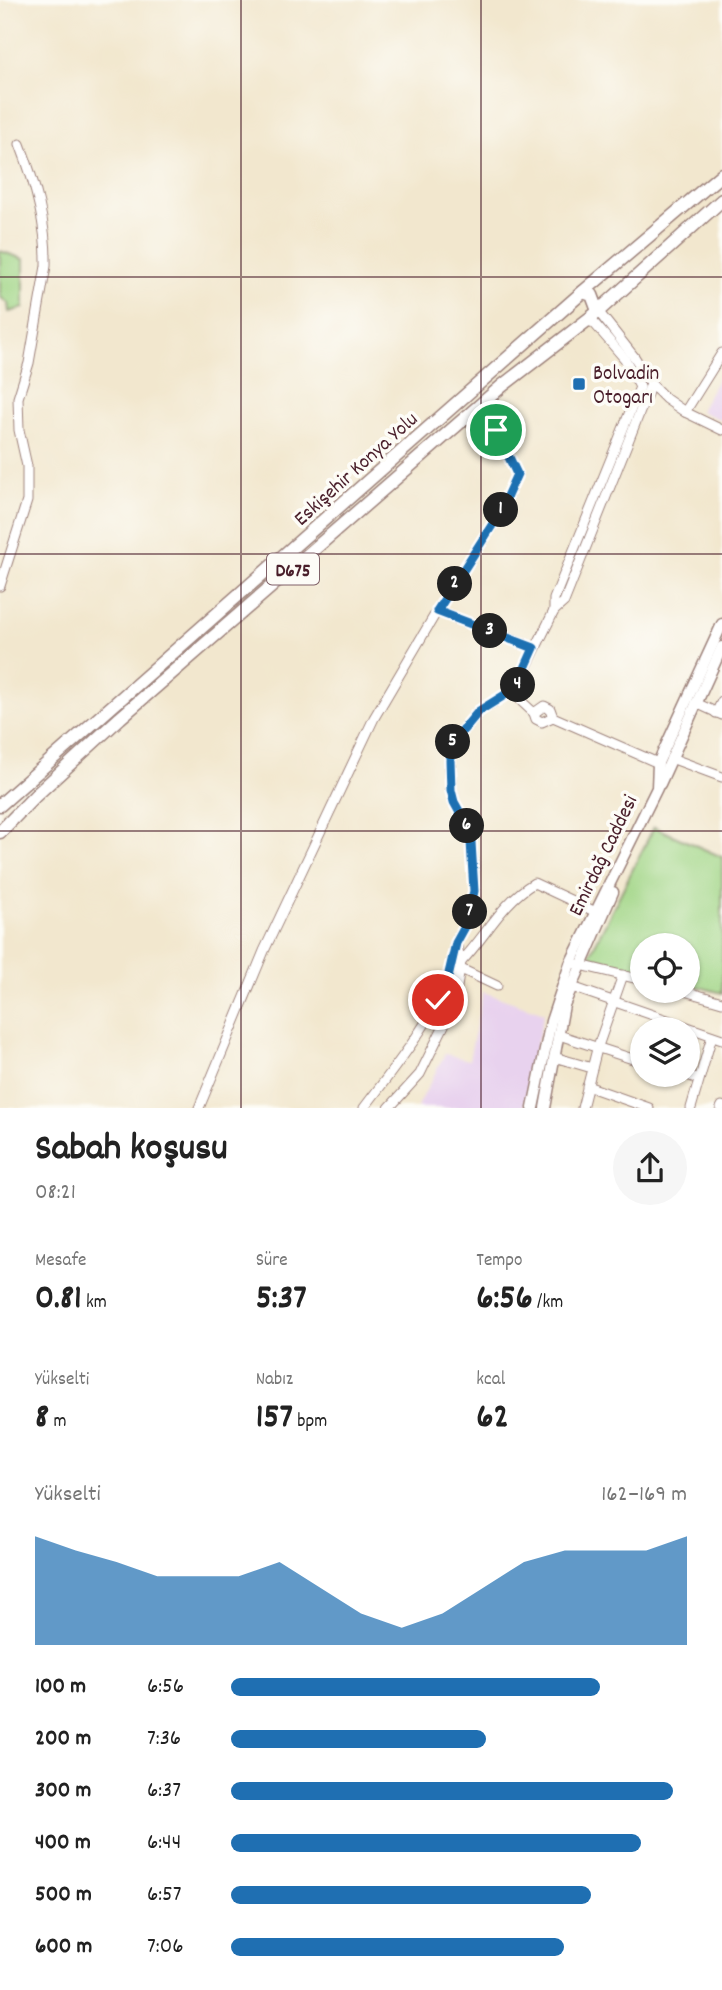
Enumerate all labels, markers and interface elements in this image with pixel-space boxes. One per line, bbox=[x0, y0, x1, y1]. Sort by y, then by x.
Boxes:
place label: Bolvadin Otogarı bbox=[593, 360, 659, 414]
marker: Bolvadin Otogarı bbox=[571, 376, 587, 392]
pin bbox=[466, 400, 526, 460]
street label: Eskişehir Konya Yolu bbox=[288, 406, 426, 534]
icon: arrive bbox=[477, 411, 515, 449]
pin: 1 bbox=[484, 492, 518, 528]
text: 1 bbox=[498, 496, 503, 523]
road number: D675 bbox=[267, 554, 319, 584]
pin: 2 bbox=[438, 566, 472, 602]
text: 2 bbox=[450, 570, 459, 597]
pin: 3 bbox=[472, 614, 508, 648]
text: 3 bbox=[485, 617, 494, 644]
pin: 4 bbox=[500, 668, 536, 702]
text: 4 bbox=[514, 671, 521, 698]
pin: 5 bbox=[435, 724, 470, 760]
text: 5 bbox=[448, 728, 457, 755]
street label: Emirdağ Caddesi bbox=[562, 791, 647, 922]
pin: 6 bbox=[449, 808, 484, 844]
text: 6 bbox=[462, 812, 471, 839]
pin: 7 bbox=[452, 894, 488, 930]
text: 7 bbox=[466, 898, 473, 925]
map controls bbox=[630, 933, 700, 1087]
button: locate bbox=[630, 933, 700, 1003]
pin bbox=[408, 970, 468, 1030]
icon: check bbox=[419, 981, 457, 1019]
button: layers bbox=[630, 1017, 700, 1087]
text: Sabah koşusu bbox=[35, 1123, 228, 1178]
button: share bbox=[613, 1131, 687, 1205]
text: 08:21 bbox=[35, 1177, 76, 1210]
text: Mesafe bbox=[35, 1248, 86, 1275]
text: Süre bbox=[256, 1248, 288, 1275]
text: Tempo bbox=[476, 1248, 523, 1275]
text: 0.81 bbox=[35, 1275, 82, 1325]
text: 5:37 bbox=[256, 1275, 307, 1325]
text: 6:56 bbox=[476, 1275, 533, 1325]
text: km bbox=[82, 1290, 107, 1317]
text: /km bbox=[533, 1290, 563, 1317]
text: Yükselti bbox=[35, 1367, 89, 1394]
text: Nabız bbox=[256, 1367, 293, 1394]
text: kcal bbox=[476, 1367, 505, 1394]
text: 8 bbox=[35, 1394, 49, 1444]
text: 157 bbox=[256, 1394, 293, 1444]
text: 62 bbox=[476, 1394, 509, 1444]
text: m bbox=[49, 1409, 66, 1436]
text: bpm bbox=[293, 1409, 327, 1436]
text: Yükselti bbox=[35, 1479, 101, 1512]
text: 162–169 m bbox=[601, 1479, 687, 1512]
text: 100 m bbox=[35, 1671, 86, 1704]
text: 6:56 bbox=[147, 1671, 184, 1704]
text: 200 m bbox=[35, 1723, 91, 1756]
text: 7:36 bbox=[147, 1723, 181, 1756]
text: 300 m bbox=[35, 1775, 91, 1808]
text: 6:37 bbox=[147, 1775, 181, 1808]
text: 400 m bbox=[35, 1827, 91, 1860]
text: 6:44 bbox=[147, 1827, 181, 1860]
text: 500 m bbox=[35, 1879, 92, 1912]
text: 6:57 bbox=[147, 1879, 182, 1912]
text: 600 m bbox=[35, 1931, 92, 1964]
text: 7:06 bbox=[147, 1931, 183, 1964]

